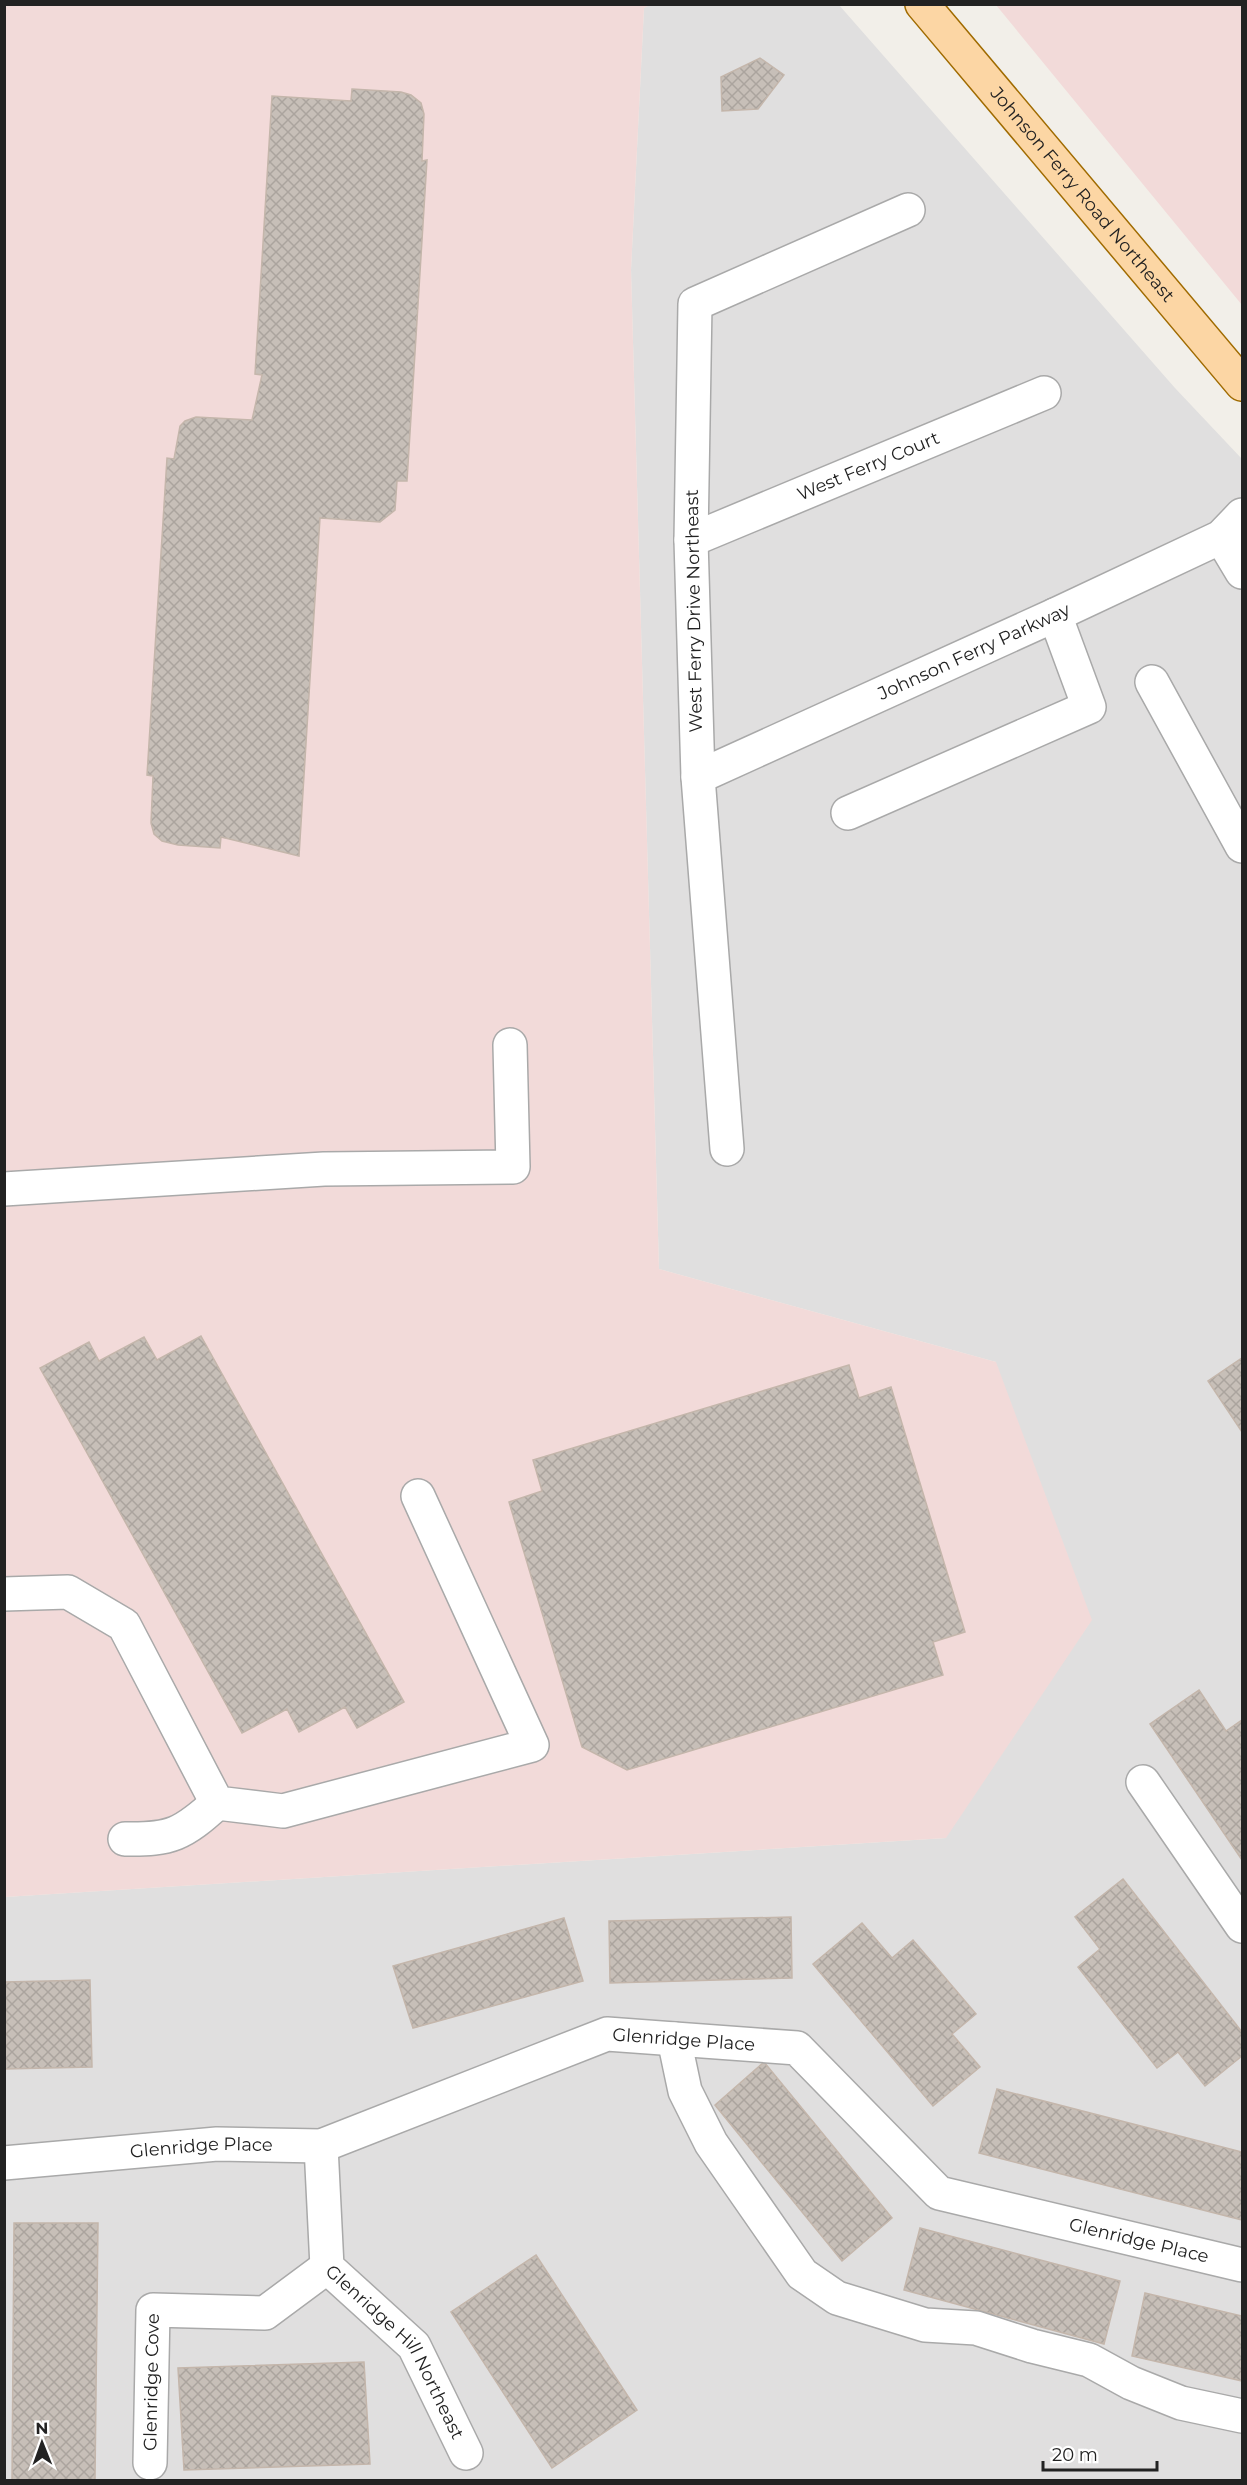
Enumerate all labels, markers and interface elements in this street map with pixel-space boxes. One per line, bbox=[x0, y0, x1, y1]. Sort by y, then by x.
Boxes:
street label: Johnson Ferry Road Northeast bbox=[985, 82, 1179, 306]
street label: West Ferry Court bbox=[794, 427, 943, 506]
street label: West Ferry Drive Northeast bbox=[681, 489, 707, 733]
street label: Johnson Ferry Parkway bbox=[874, 598, 1074, 705]
street label: Glenridge Place bbox=[612, 2023, 756, 2056]
street label: Glenridge Place bbox=[129, 2133, 273, 2163]
street label: Glenridge Place bbox=[1067, 2213, 1211, 2268]
street label: Glenridge Hill Northeast bbox=[321, 2260, 469, 2443]
street label: Glenridge Cove bbox=[139, 2313, 164, 2451]
north arrow bbox=[12, 2413, 72, 2473]
text: N bbox=[35, 2419, 48, 2438]
scale bar bbox=[1043, 2434, 1157, 2472]
text: 20 m bbox=[1052, 2444, 1098, 2466]

